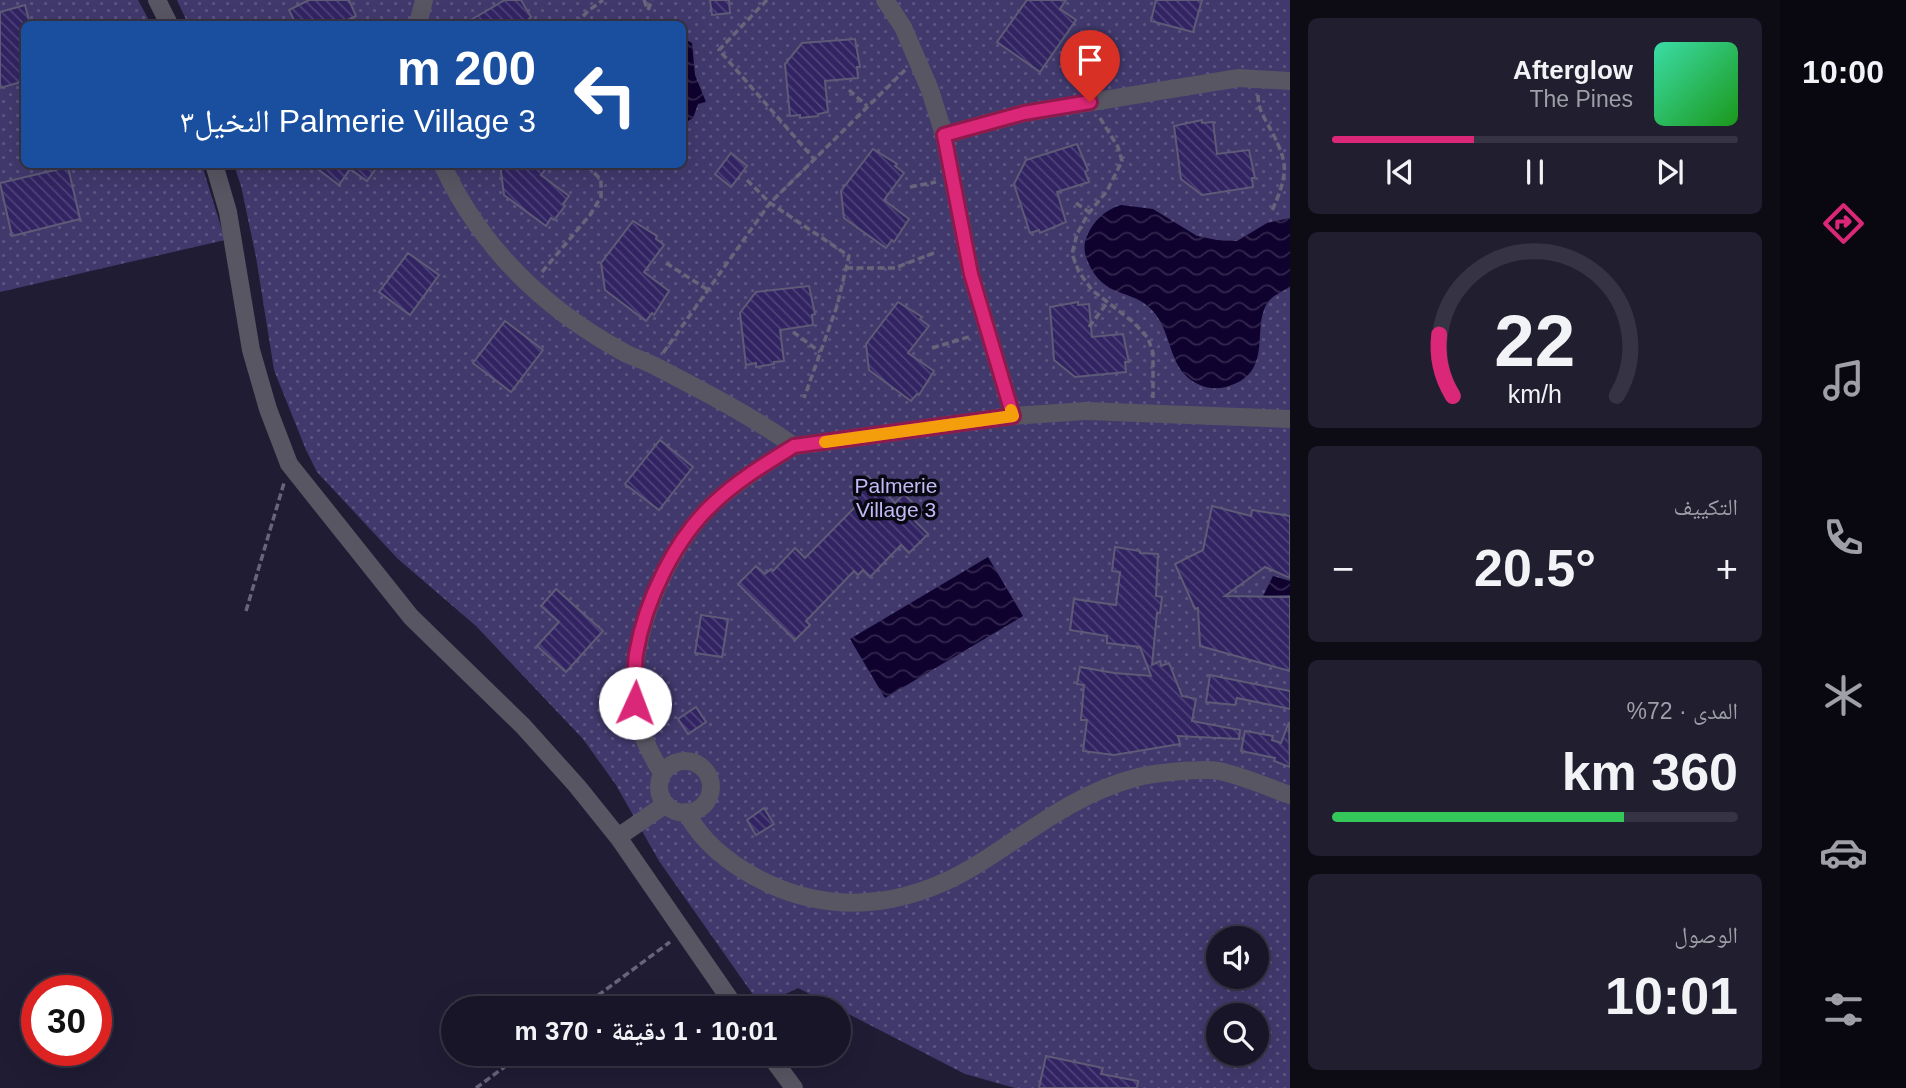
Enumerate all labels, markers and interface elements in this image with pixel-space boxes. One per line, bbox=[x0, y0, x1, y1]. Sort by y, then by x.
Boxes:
pin bbox=[1060, 30, 1120, 102]
text: 200 m bbox=[397, 41, 536, 95]
icon: arrive bbox=[1071, 41, 1109, 79]
icon: left bbox=[560, 49, 651, 140]
text: 10:00 bbox=[1802, 54, 1884, 90]
text: Afterglow bbox=[1513, 55, 1633, 85]
text: The Pines bbox=[1529, 86, 1633, 112]
text: Palmerie Village 3 النخيل٣ bbox=[180, 103, 536, 139]
icon: previous bbox=[1381, 153, 1419, 191]
icon: pause bbox=[1516, 153, 1554, 191]
icon: next bbox=[1651, 153, 1689, 191]
icon: directions bbox=[1819, 199, 1868, 248]
text: 22 bbox=[1495, 300, 1575, 381]
icon: music bbox=[1819, 356, 1868, 405]
text: km/h bbox=[1508, 380, 1562, 408]
park label: Palmerie Village 3 bbox=[855, 474, 937, 521]
text: التكييف bbox=[1673, 494, 1738, 520]
icon: phone bbox=[1819, 513, 1868, 562]
text: 20.5° bbox=[1474, 539, 1596, 597]
text: − bbox=[1332, 548, 1354, 590]
text: + bbox=[1716, 548, 1738, 590]
position arrow bbox=[598, 666, 672, 740]
icon: climate bbox=[1819, 671, 1868, 720]
text: المدى · 72% bbox=[1627, 698, 1738, 724]
text: 360 km bbox=[1562, 743, 1738, 801]
icon: car bbox=[1819, 828, 1868, 877]
text: الوصول bbox=[1674, 922, 1738, 948]
map controls bbox=[1206, 926, 1269, 1066]
button: sound bbox=[1206, 926, 1269, 989]
text: 10:01 bbox=[1605, 967, 1738, 1025]
speed limit sign: 30 bbox=[21, 975, 112, 1066]
icon: filters bbox=[1819, 985, 1868, 1034]
button: search bbox=[1206, 1003, 1269, 1066]
text: 10:01 · 1 دقيقة · 370 m bbox=[515, 1016, 777, 1046]

